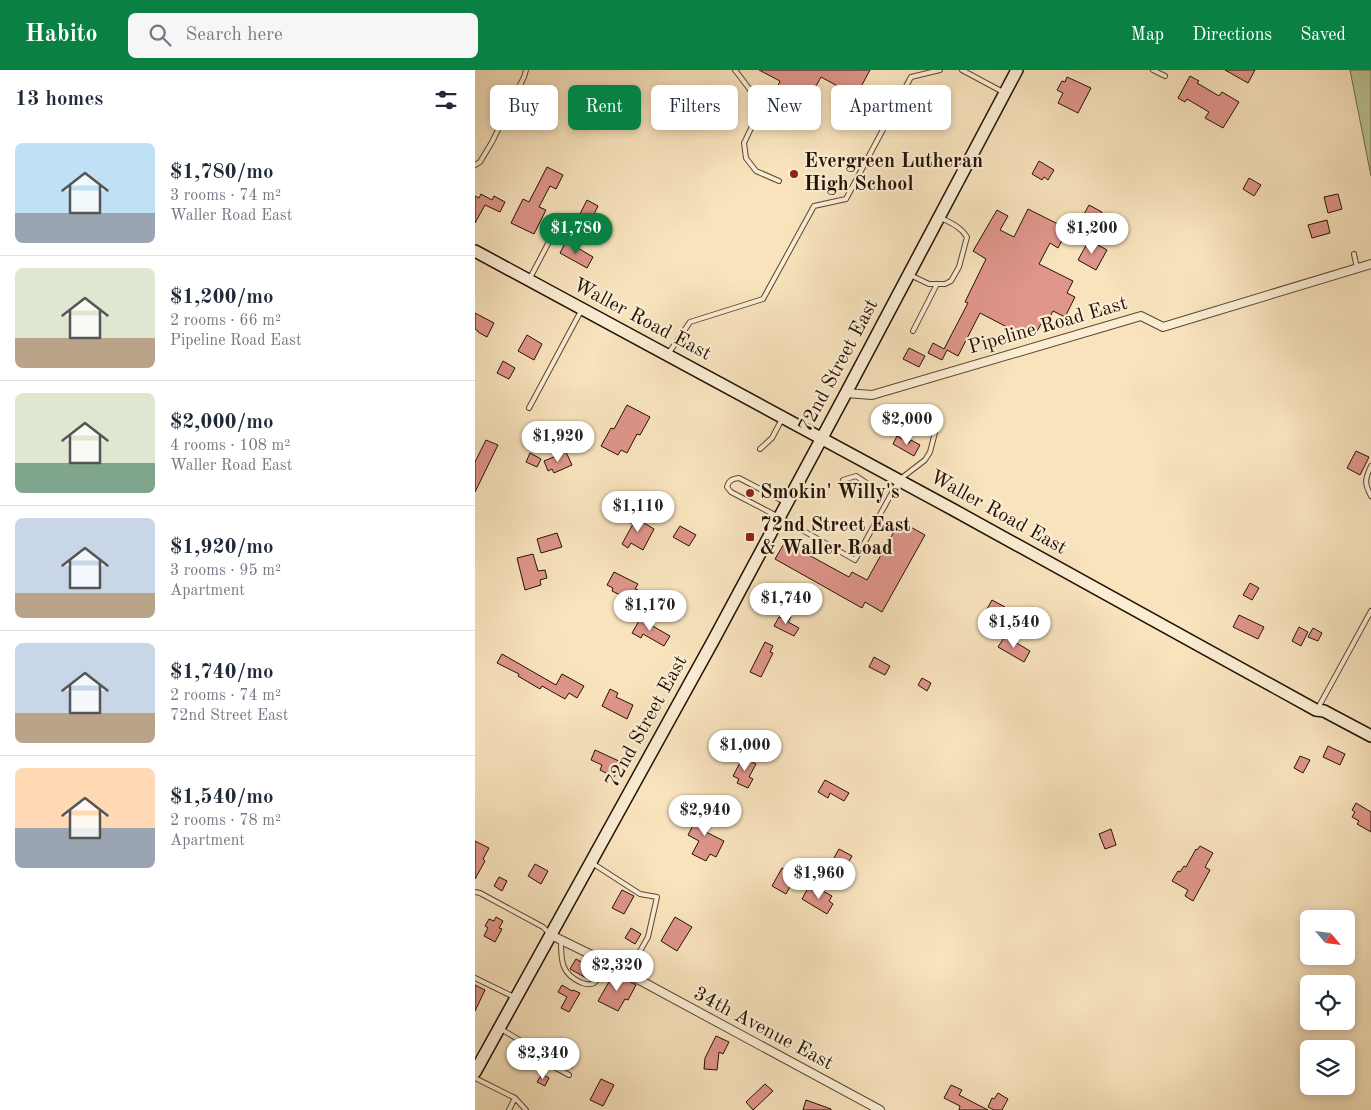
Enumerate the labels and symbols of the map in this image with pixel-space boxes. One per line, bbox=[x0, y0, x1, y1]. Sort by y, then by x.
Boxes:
place label: Evergreen Lutheran High School bbox=[804, 152, 983, 195]
marker: Evergreen Lutheran High School bbox=[788, 168, 800, 180]
pin: $1,780 bbox=[535, 212, 617, 255]
pin: $1,200 bbox=[1051, 212, 1133, 255]
street label: Waller Road East bbox=[570, 275, 714, 365]
street label: Pipeline Road East bbox=[966, 294, 1130, 358]
street label: 72nd Street East bbox=[795, 296, 883, 436]
pin: $2,000 bbox=[866, 404, 948, 446]
pin: $1,920 bbox=[517, 420, 599, 463]
street label: Waller Road East bbox=[926, 467, 1070, 559]
place label: Smokin' Willy's bbox=[760, 483, 899, 503]
marker: Smokin' Willy's bbox=[744, 487, 756, 499]
pin: $1,110 bbox=[597, 490, 679, 533]
place label: 72nd Street East & Waller Road bbox=[760, 516, 911, 559]
marker: 72nd Street East & Waller Road bbox=[744, 531, 756, 543]
pin: $1,740 bbox=[745, 582, 827, 625]
pin: $1,170 bbox=[609, 590, 691, 632]
pin: $1,540 bbox=[973, 606, 1055, 649]
street label: 72nd Street East bbox=[602, 652, 692, 792]
pin: $1,000 bbox=[704, 730, 786, 772]
pin: $2,940 bbox=[664, 794, 746, 837]
pin: $1,960 bbox=[778, 858, 860, 900]
north arrow bbox=[1300, 910, 1355, 965]
pin: $2,320 bbox=[576, 950, 658, 992]
street label: 34th Avenue East bbox=[690, 984, 836, 1074]
pin: $2,340 bbox=[502, 1038, 584, 1080]

